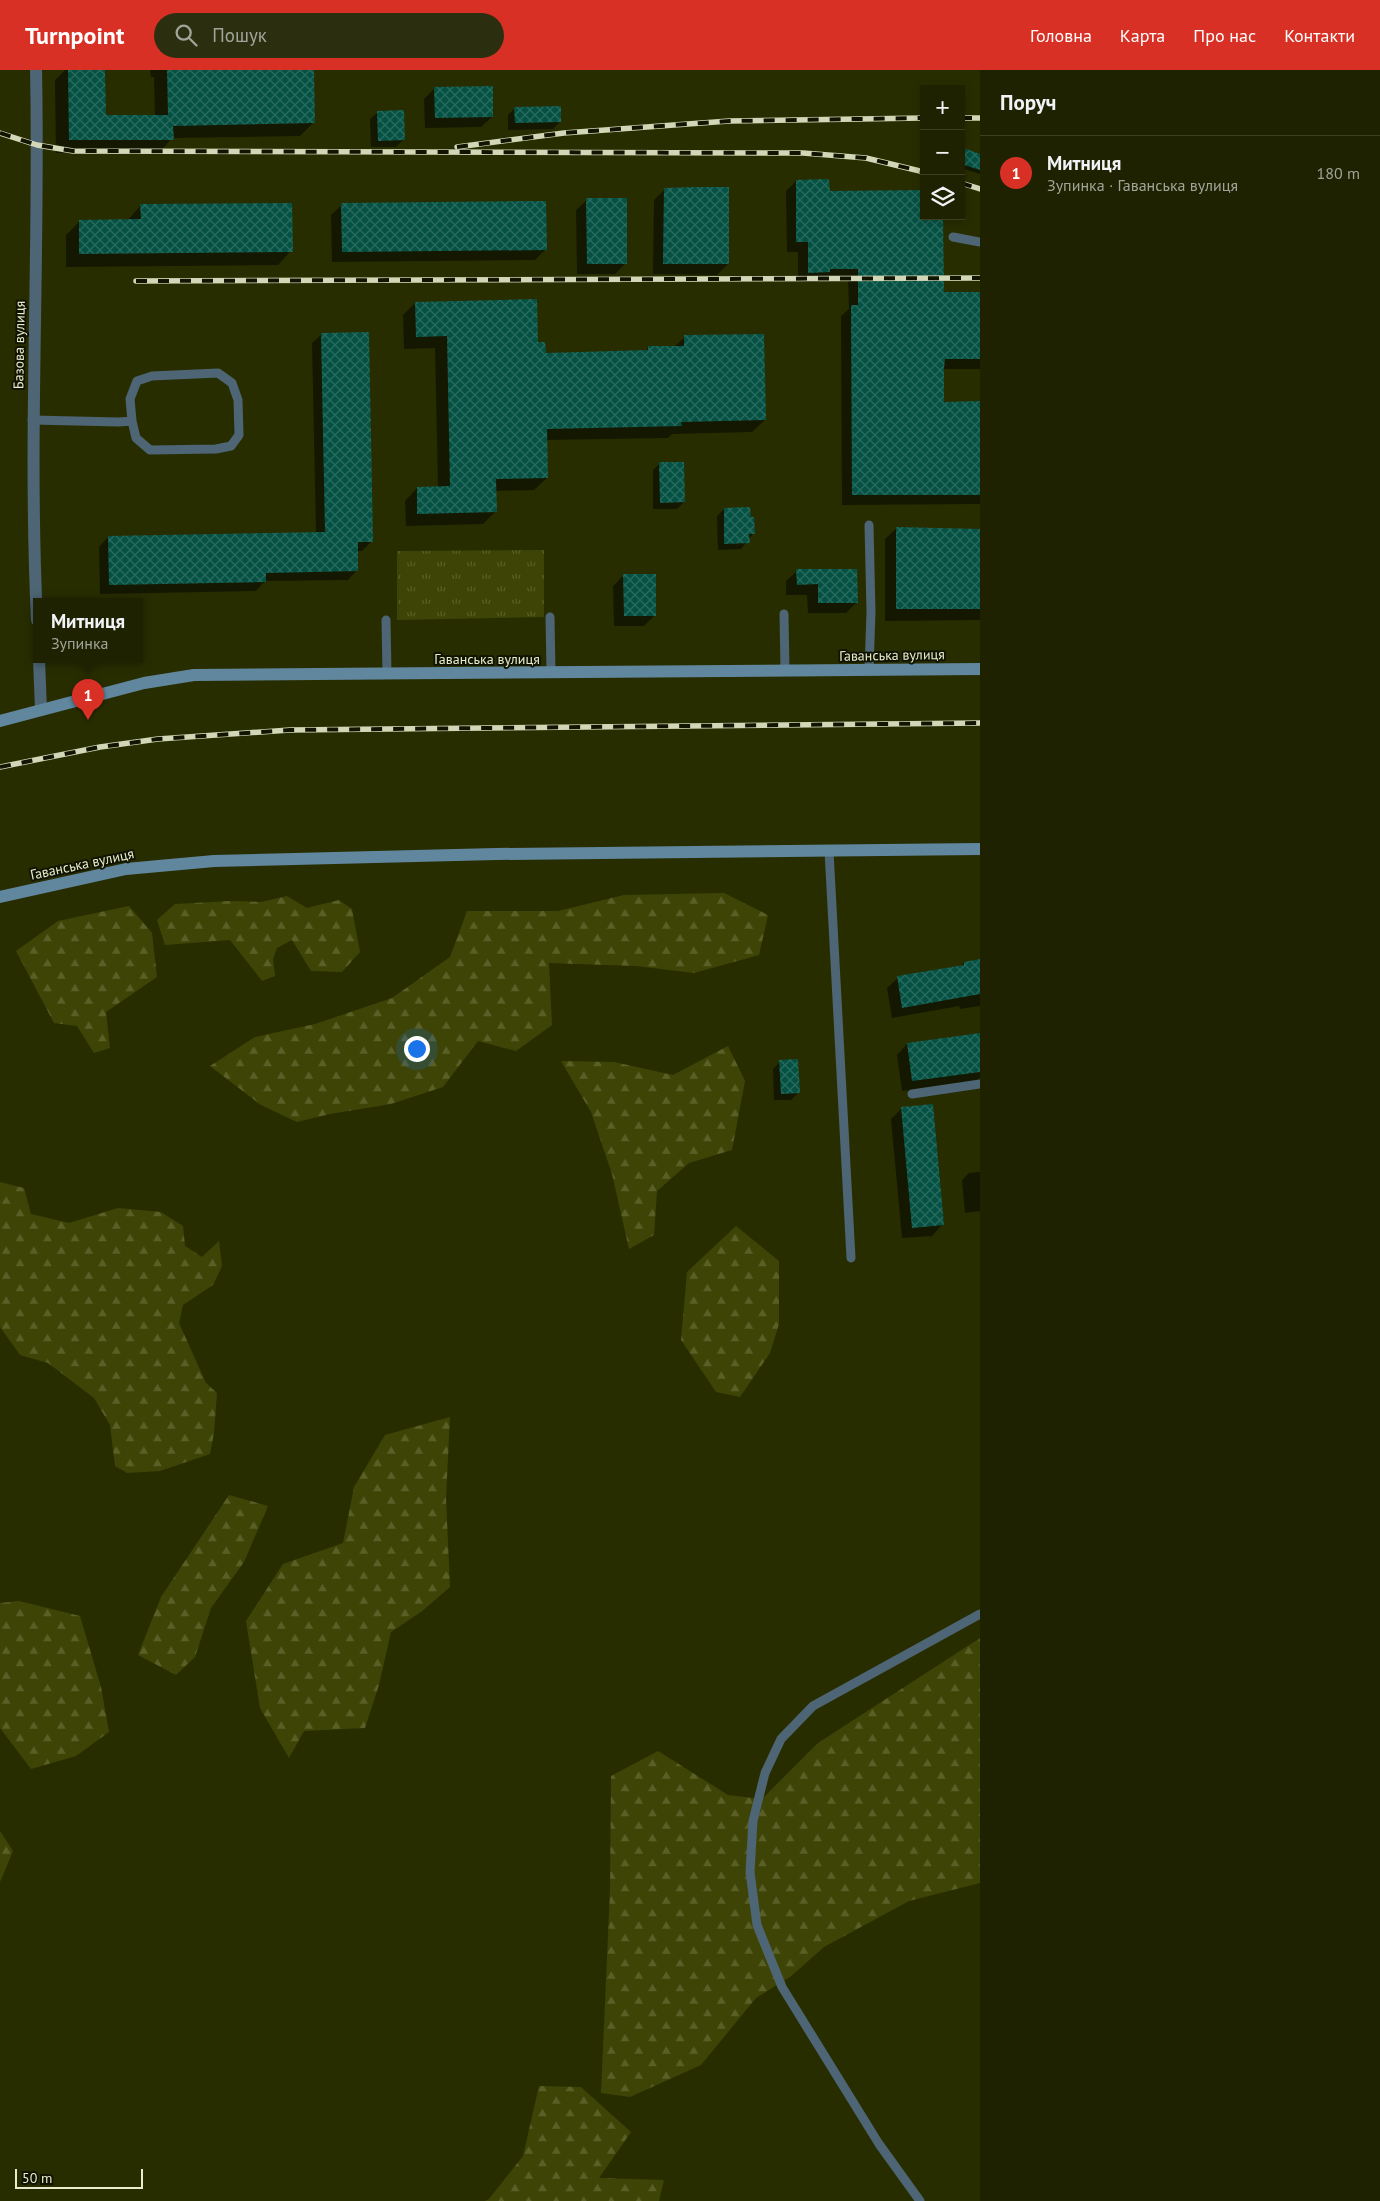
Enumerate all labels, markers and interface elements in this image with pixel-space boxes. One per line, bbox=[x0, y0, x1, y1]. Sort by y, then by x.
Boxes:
search box bbox=[154, 13, 504, 58]
text: Turnpoint bbox=[25, 20, 124, 51]
icon: search bbox=[172, 21, 200, 49]
text: Пошук bbox=[212, 23, 267, 47]
text: Головна bbox=[1030, 24, 1092, 47]
text: Карта bbox=[1120, 24, 1165, 47]
text: Про нас bbox=[1193, 24, 1256, 47]
text: Контакти bbox=[1284, 24, 1355, 47]
map controls bbox=[920, 85, 965, 220]
button: + bbox=[920, 85, 965, 130]
text: Поруч bbox=[1000, 89, 1056, 116]
button: − bbox=[920, 130, 965, 175]
text: Митниця bbox=[1047, 151, 1121, 175]
text: 1 bbox=[1011, 163, 1021, 183]
text: 180 m bbox=[1317, 163, 1360, 183]
button: layers bbox=[920, 175, 965, 220]
text: Зупинка · Гаванська вулиця bbox=[1047, 175, 1238, 195]
street label: Базова вулиця bbox=[9, 301, 29, 389]
popup bbox=[33, 598, 143, 663]
text: Митниця bbox=[51, 609, 125, 633]
text: Зупинка bbox=[51, 633, 109, 653]
street label: Гаванська вулиця bbox=[839, 645, 945, 665]
street label: Гаванська вулиця bbox=[434, 650, 540, 668]
pin: 1 bbox=[72, 679, 104, 720]
street label: Гаванська вулиця bbox=[28, 844, 136, 884]
your location bbox=[404, 1036, 430, 1062]
scale bar bbox=[15, 2166, 142, 2189]
text: 50 m bbox=[22, 2169, 52, 2187]

